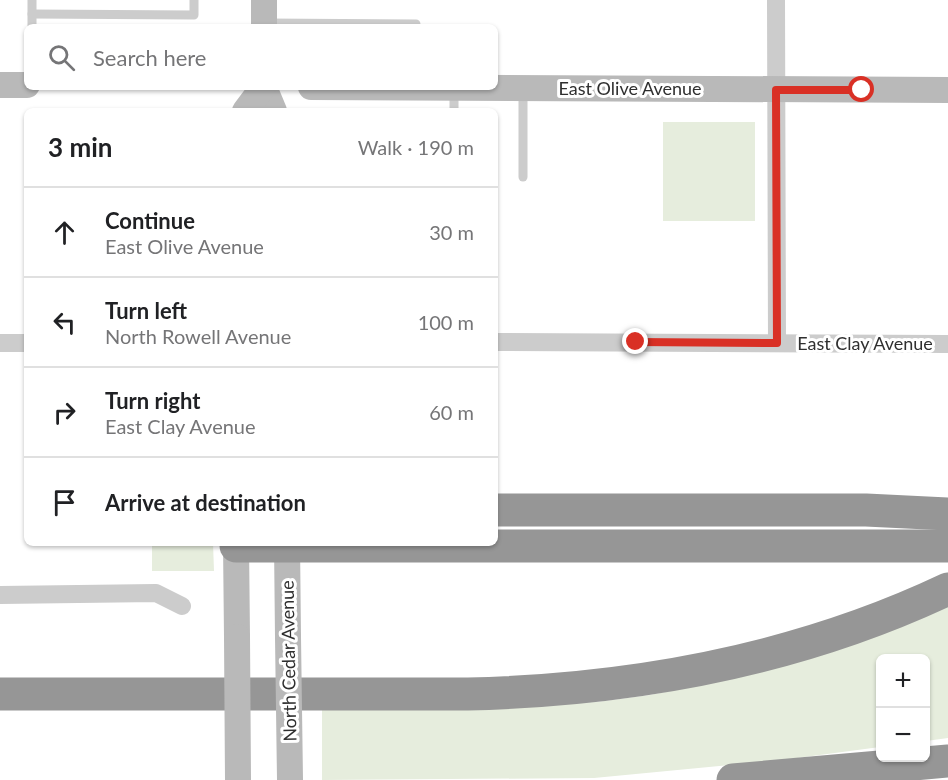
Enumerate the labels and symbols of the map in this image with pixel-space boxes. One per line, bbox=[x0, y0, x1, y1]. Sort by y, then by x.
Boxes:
route start bbox=[848, 76, 874, 102]
street label: East Olive Avenue bbox=[558, 77, 702, 99]
route end bbox=[622, 328, 648, 354]
street label: East Clay Avenue bbox=[797, 332, 933, 354]
street label: North Cedar Avenue bbox=[276, 580, 300, 742]

